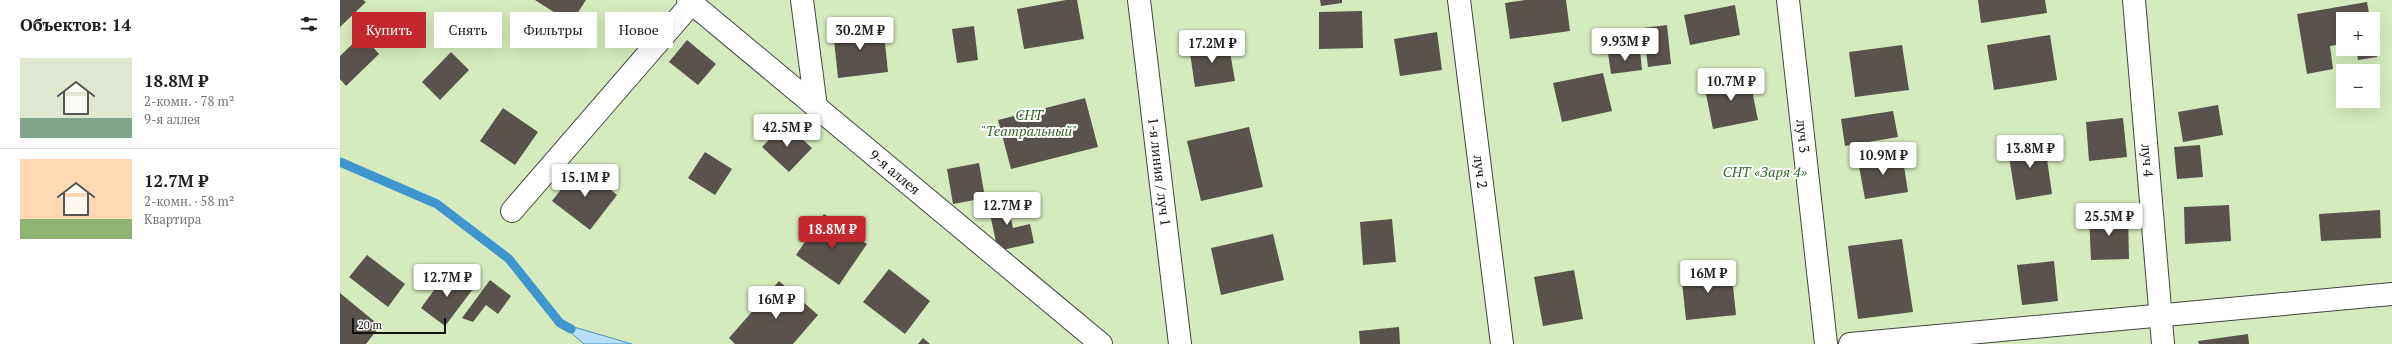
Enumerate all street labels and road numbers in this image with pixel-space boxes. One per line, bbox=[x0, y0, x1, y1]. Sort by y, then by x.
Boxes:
street label: 1-я линия / луч 1 bbox=[1144, 116, 1176, 227]
street label: луч 3 bbox=[1792, 118, 1815, 154]
street label: луч 4 bbox=[2137, 143, 2159, 178]
street label: 9-я аллея bbox=[866, 145, 924, 199]
street label: луч 2 bbox=[1469, 154, 1492, 189]

